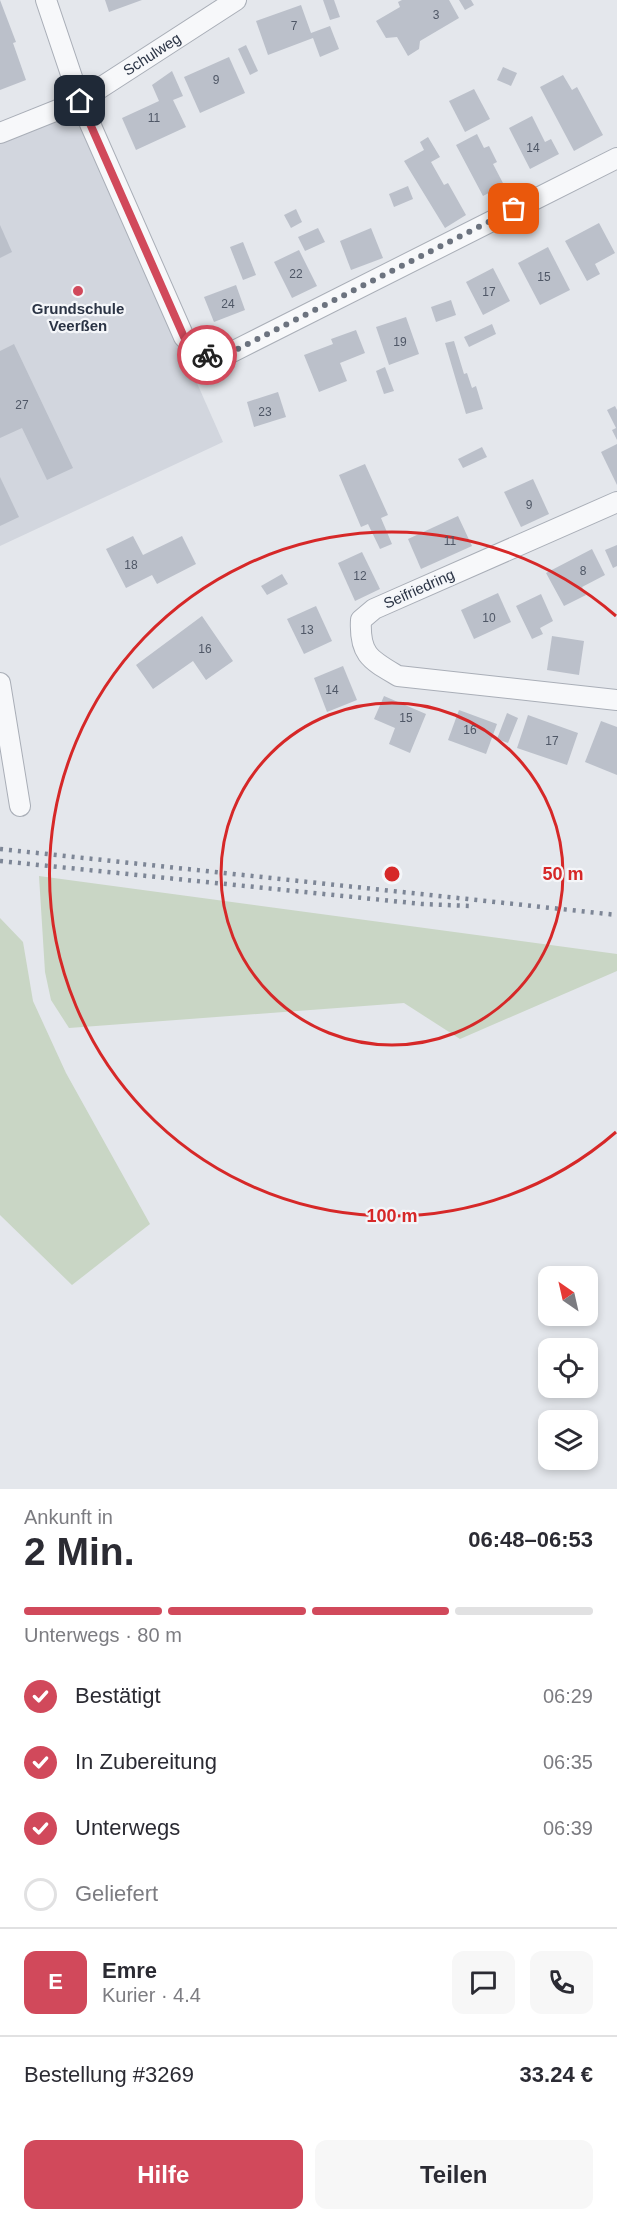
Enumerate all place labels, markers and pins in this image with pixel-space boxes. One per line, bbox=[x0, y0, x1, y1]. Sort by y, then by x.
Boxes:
pin bbox=[54, 75, 105, 126]
pin bbox=[488, 183, 539, 234]
marker: Grundschule Veerßen bbox=[71, 284, 85, 298]
place label: Grundschule Veerßen bbox=[32, 300, 124, 334]
centre of rings bbox=[382, 864, 402, 884]

